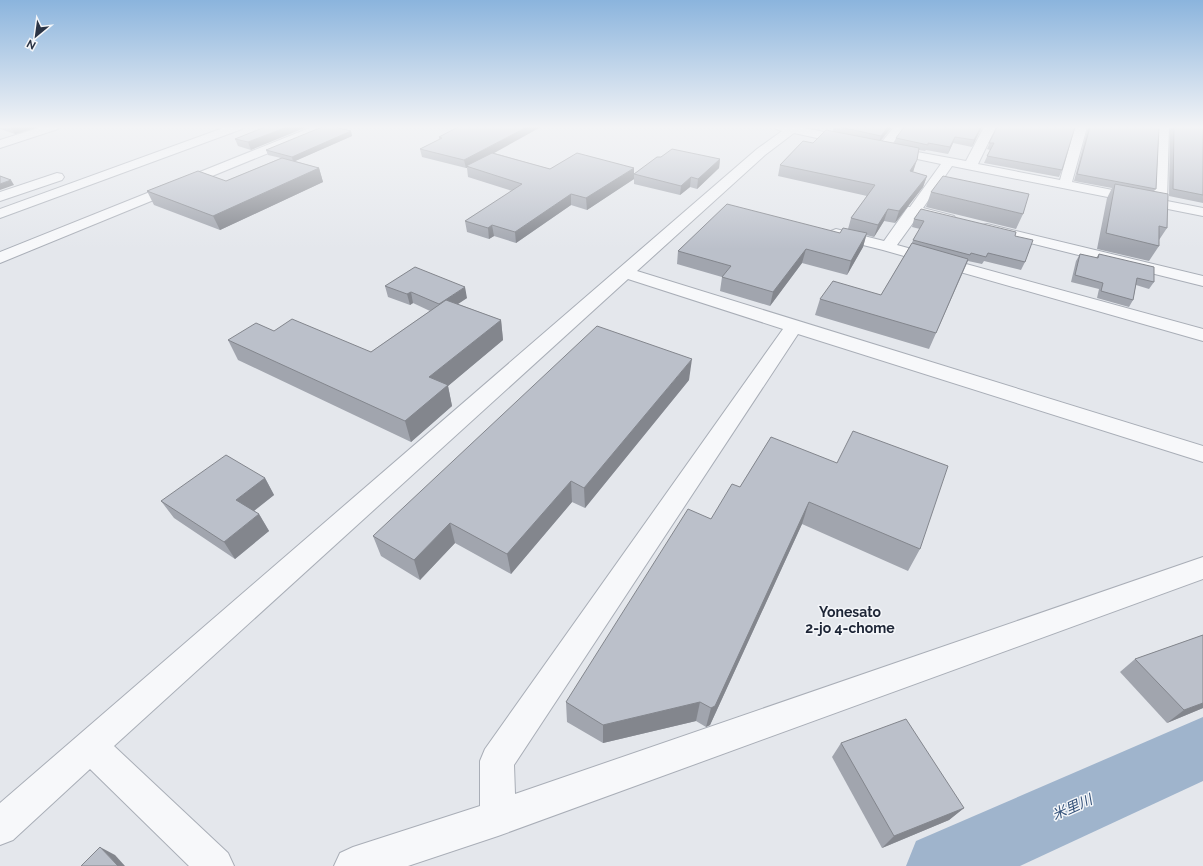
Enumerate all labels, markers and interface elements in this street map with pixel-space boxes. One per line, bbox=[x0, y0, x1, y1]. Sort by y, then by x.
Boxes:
north arrow bbox=[16, 16, 56, 56]
text: N bbox=[25, 37, 38, 52]
district label: Yonesato 2-jo 4-chome bbox=[805, 604, 895, 636]
water label: 米里川 bbox=[1050, 790, 1096, 823]

